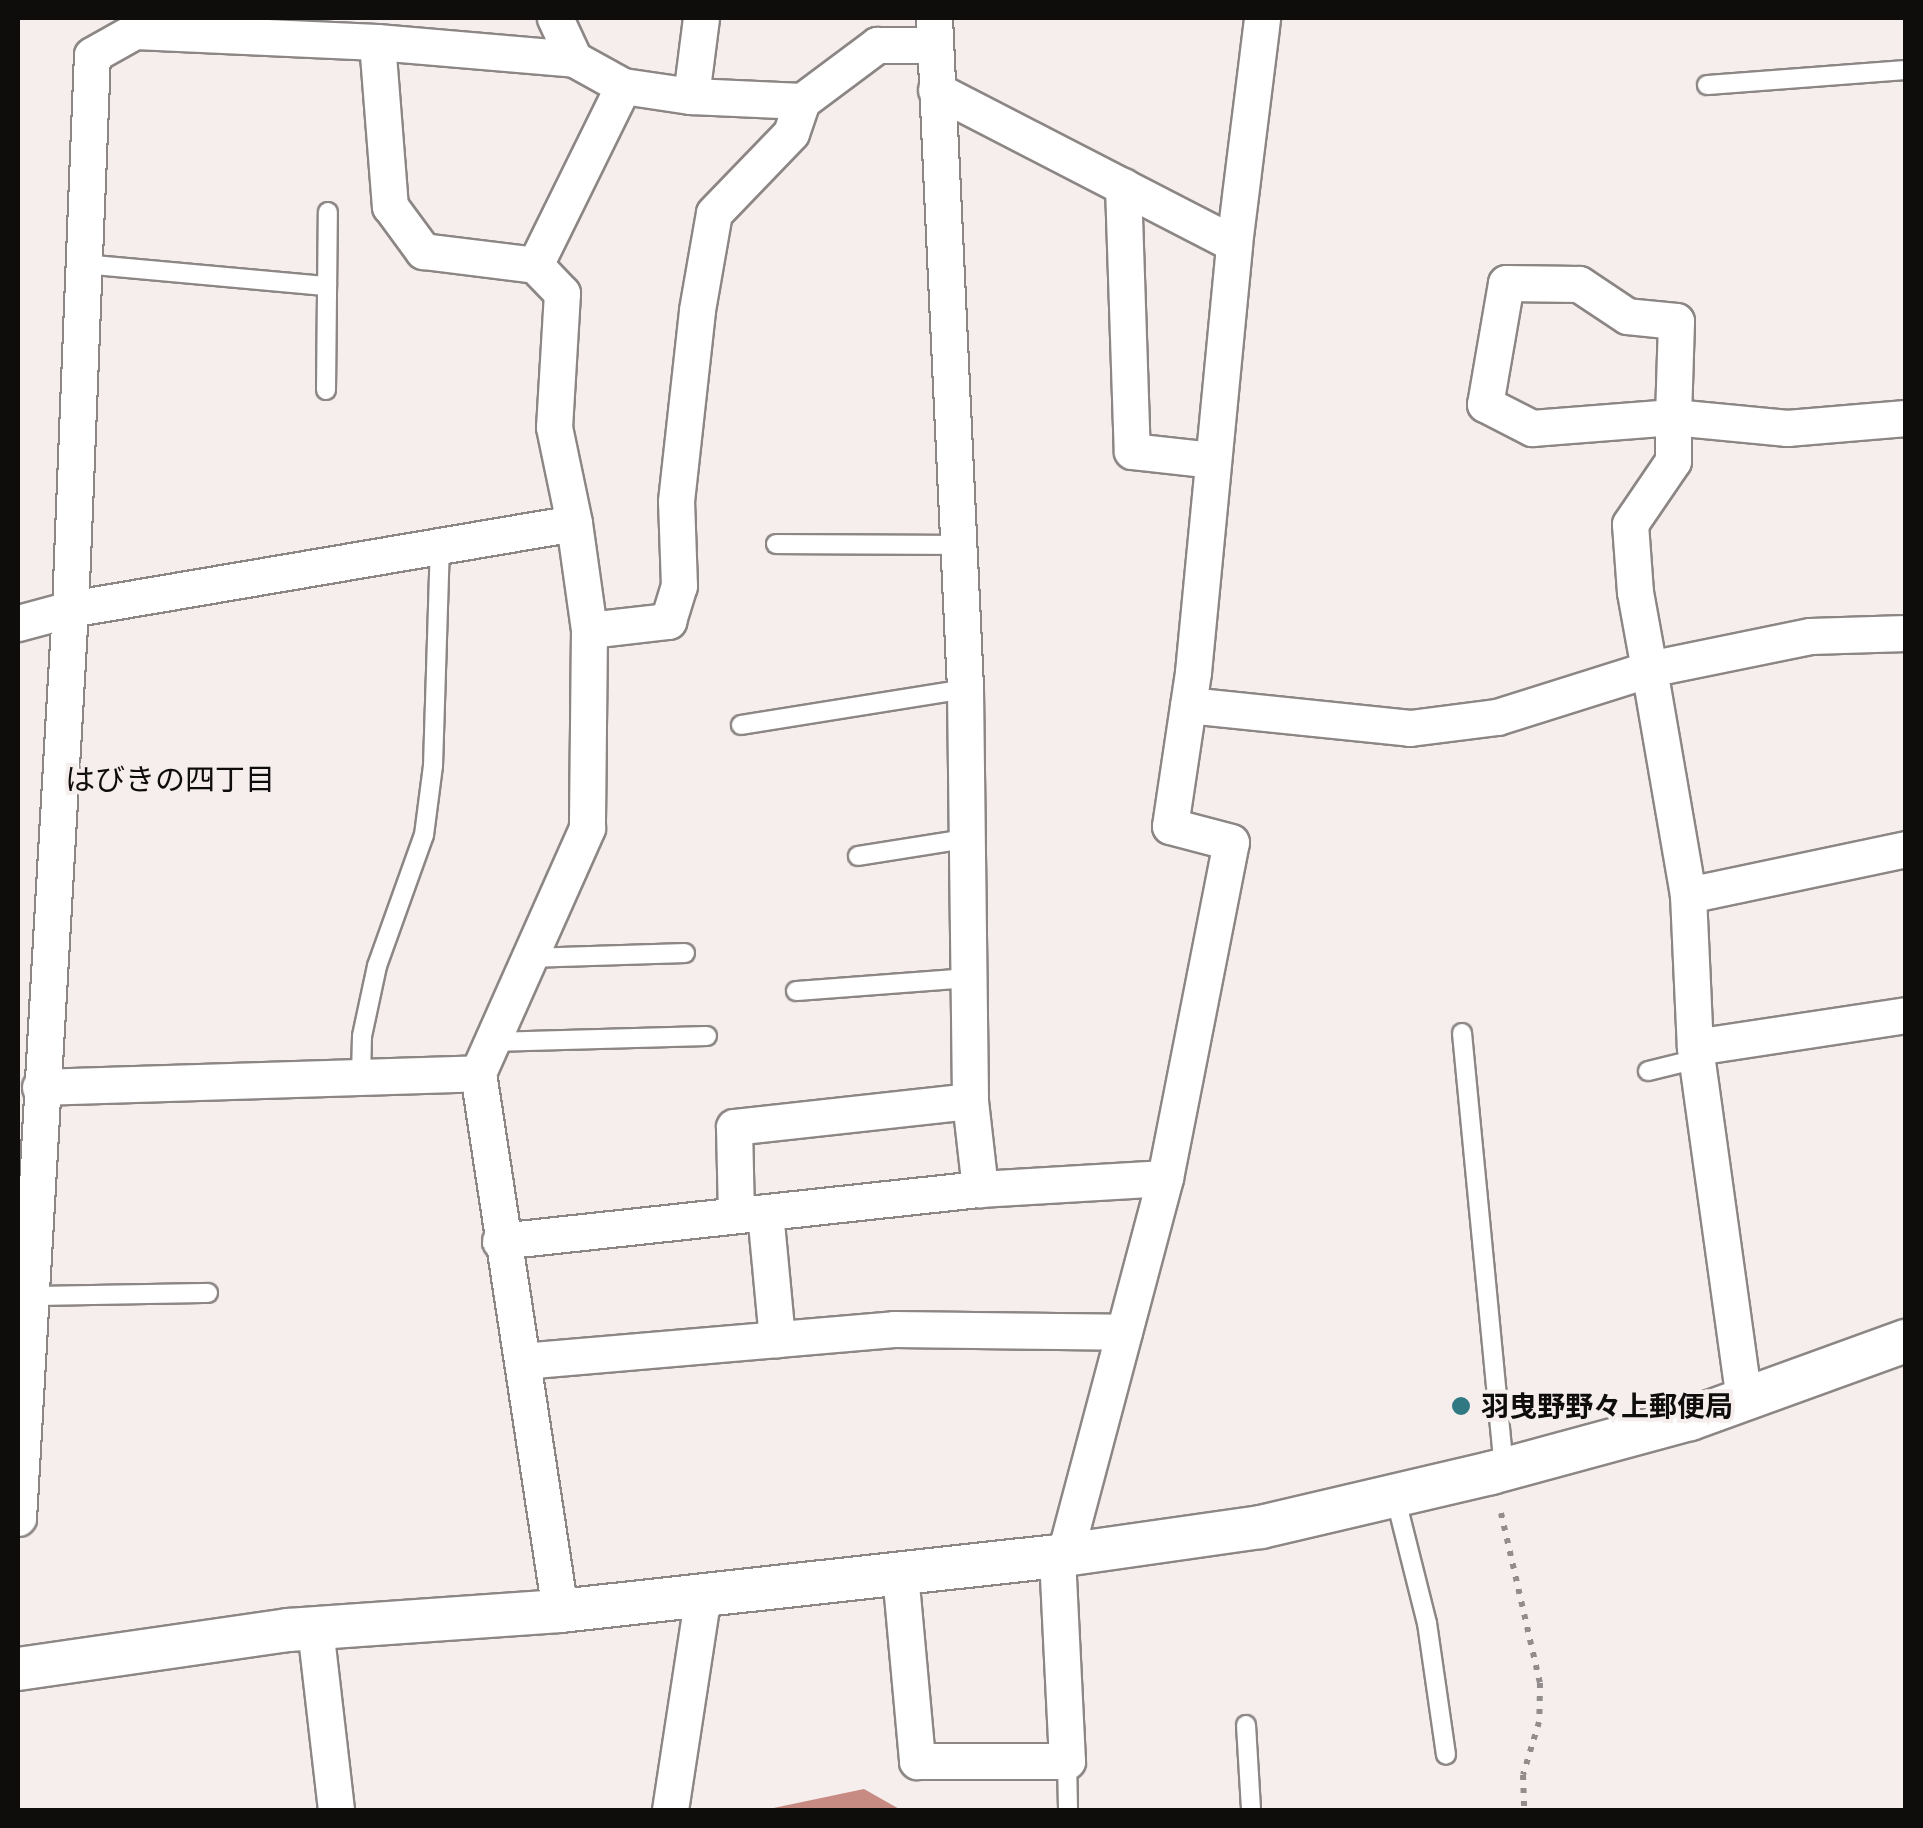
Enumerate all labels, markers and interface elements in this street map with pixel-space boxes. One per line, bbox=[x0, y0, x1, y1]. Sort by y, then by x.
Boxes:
district label: はびきの四丁目 bbox=[65, 761, 275, 797]
place label: 羽曳野野々上郵便局 bbox=[1481, 1389, 1733, 1423]
marker: 羽曳野野々上郵便局 bbox=[1450, 1395, 1472, 1417]

